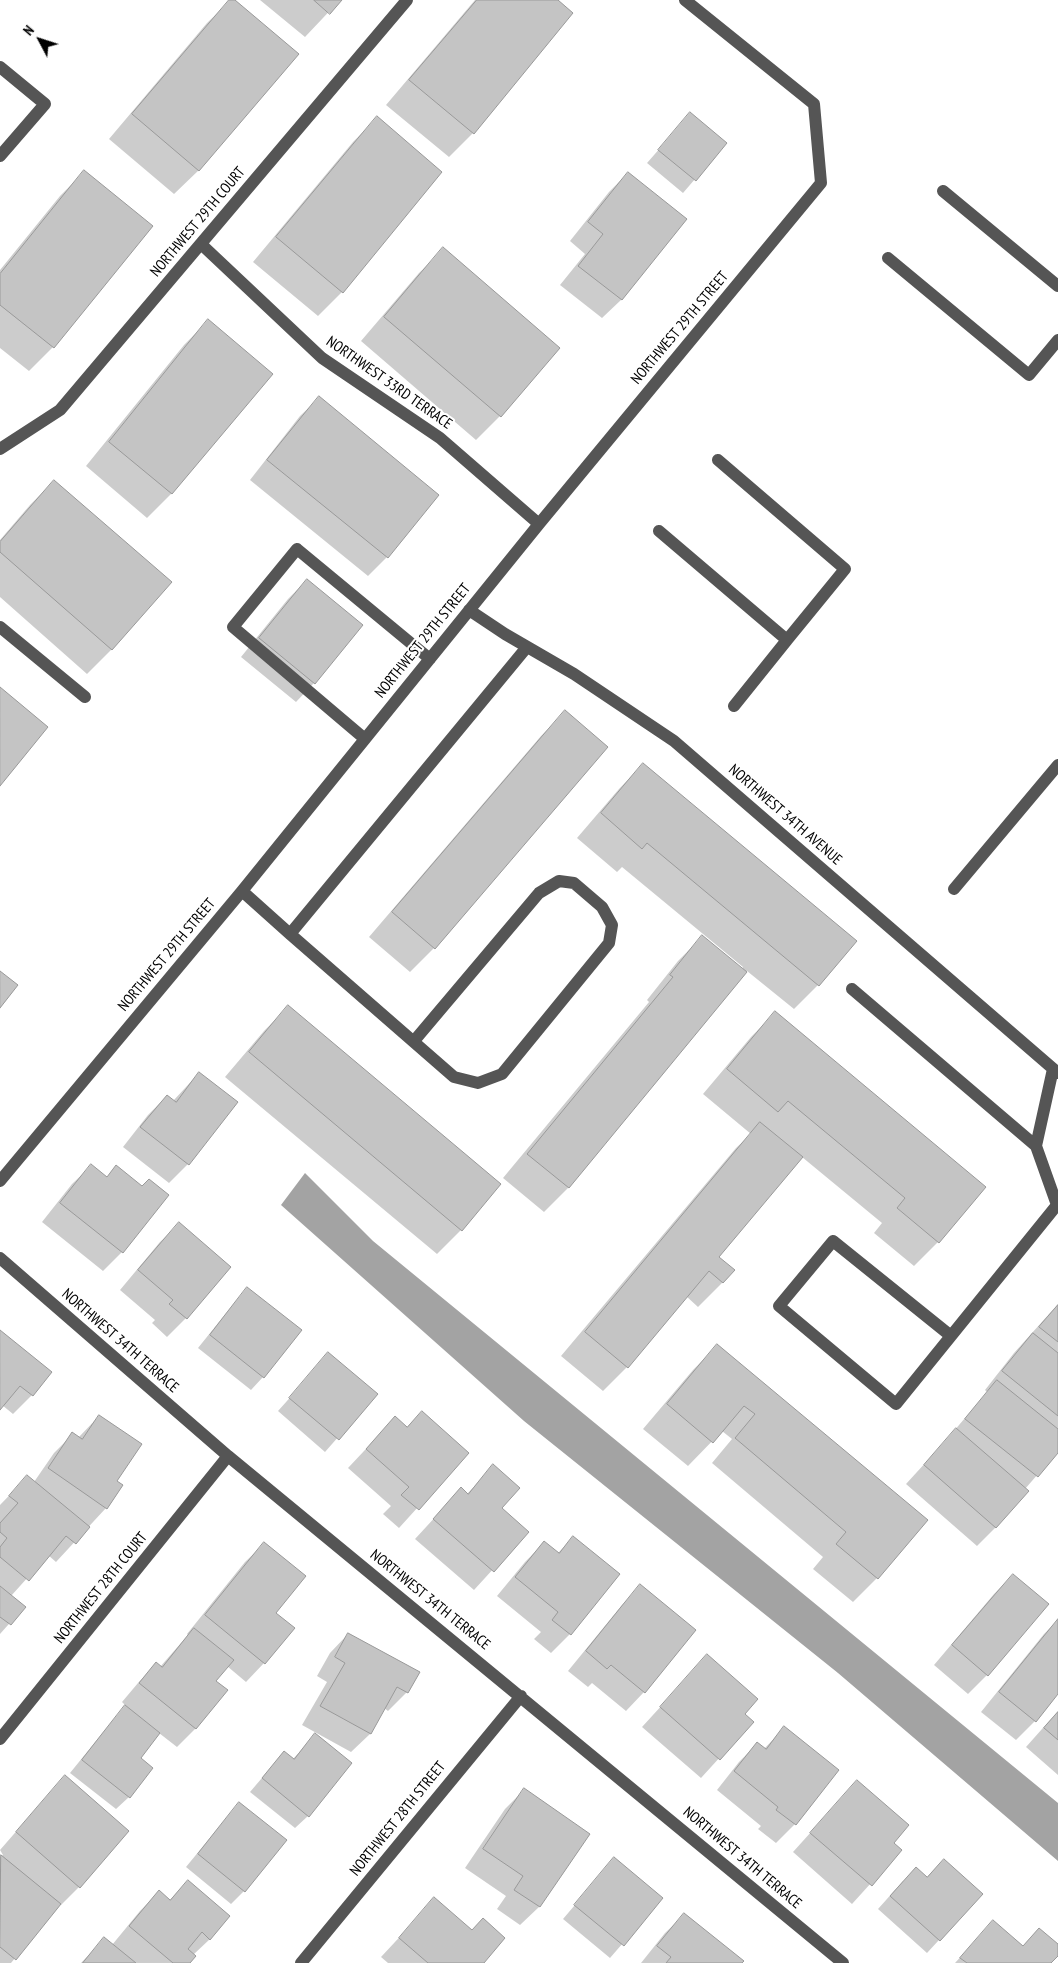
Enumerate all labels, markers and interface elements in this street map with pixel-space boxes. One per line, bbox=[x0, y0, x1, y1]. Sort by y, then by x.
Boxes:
north arrow bbox=[15, 15, 65, 65]
text: N bbox=[19, 22, 38, 39]
street label: NORTHWEST 29TH COURT bbox=[147, 164, 249, 280]
street label: NORTHWEST 29TH STREET bbox=[628, 268, 732, 388]
street label: NORTHWEST 33RD TERRACE bbox=[323, 333, 455, 433]
street label: NORTHWEST 29TH STREET bbox=[371, 580, 475, 702]
street label: NORTHWEST 34TH AVENUE bbox=[725, 761, 845, 869]
street label: NORTHWEST 29TH STREET bbox=[115, 895, 219, 1015]
street label: NORTHWEST 34TH TERRACE bbox=[58, 1285, 182, 1397]
street label: NORTHWEST 28TH COURT bbox=[51, 1529, 151, 1647]
street label: NORTHWEST 34TH TERRACE bbox=[366, 1546, 494, 1654]
street label: NORTHWEST 28TH STREET bbox=[346, 1758, 450, 1880]
street label: NORTHWEST 34TH TERRACE bbox=[679, 1803, 805, 1913]

